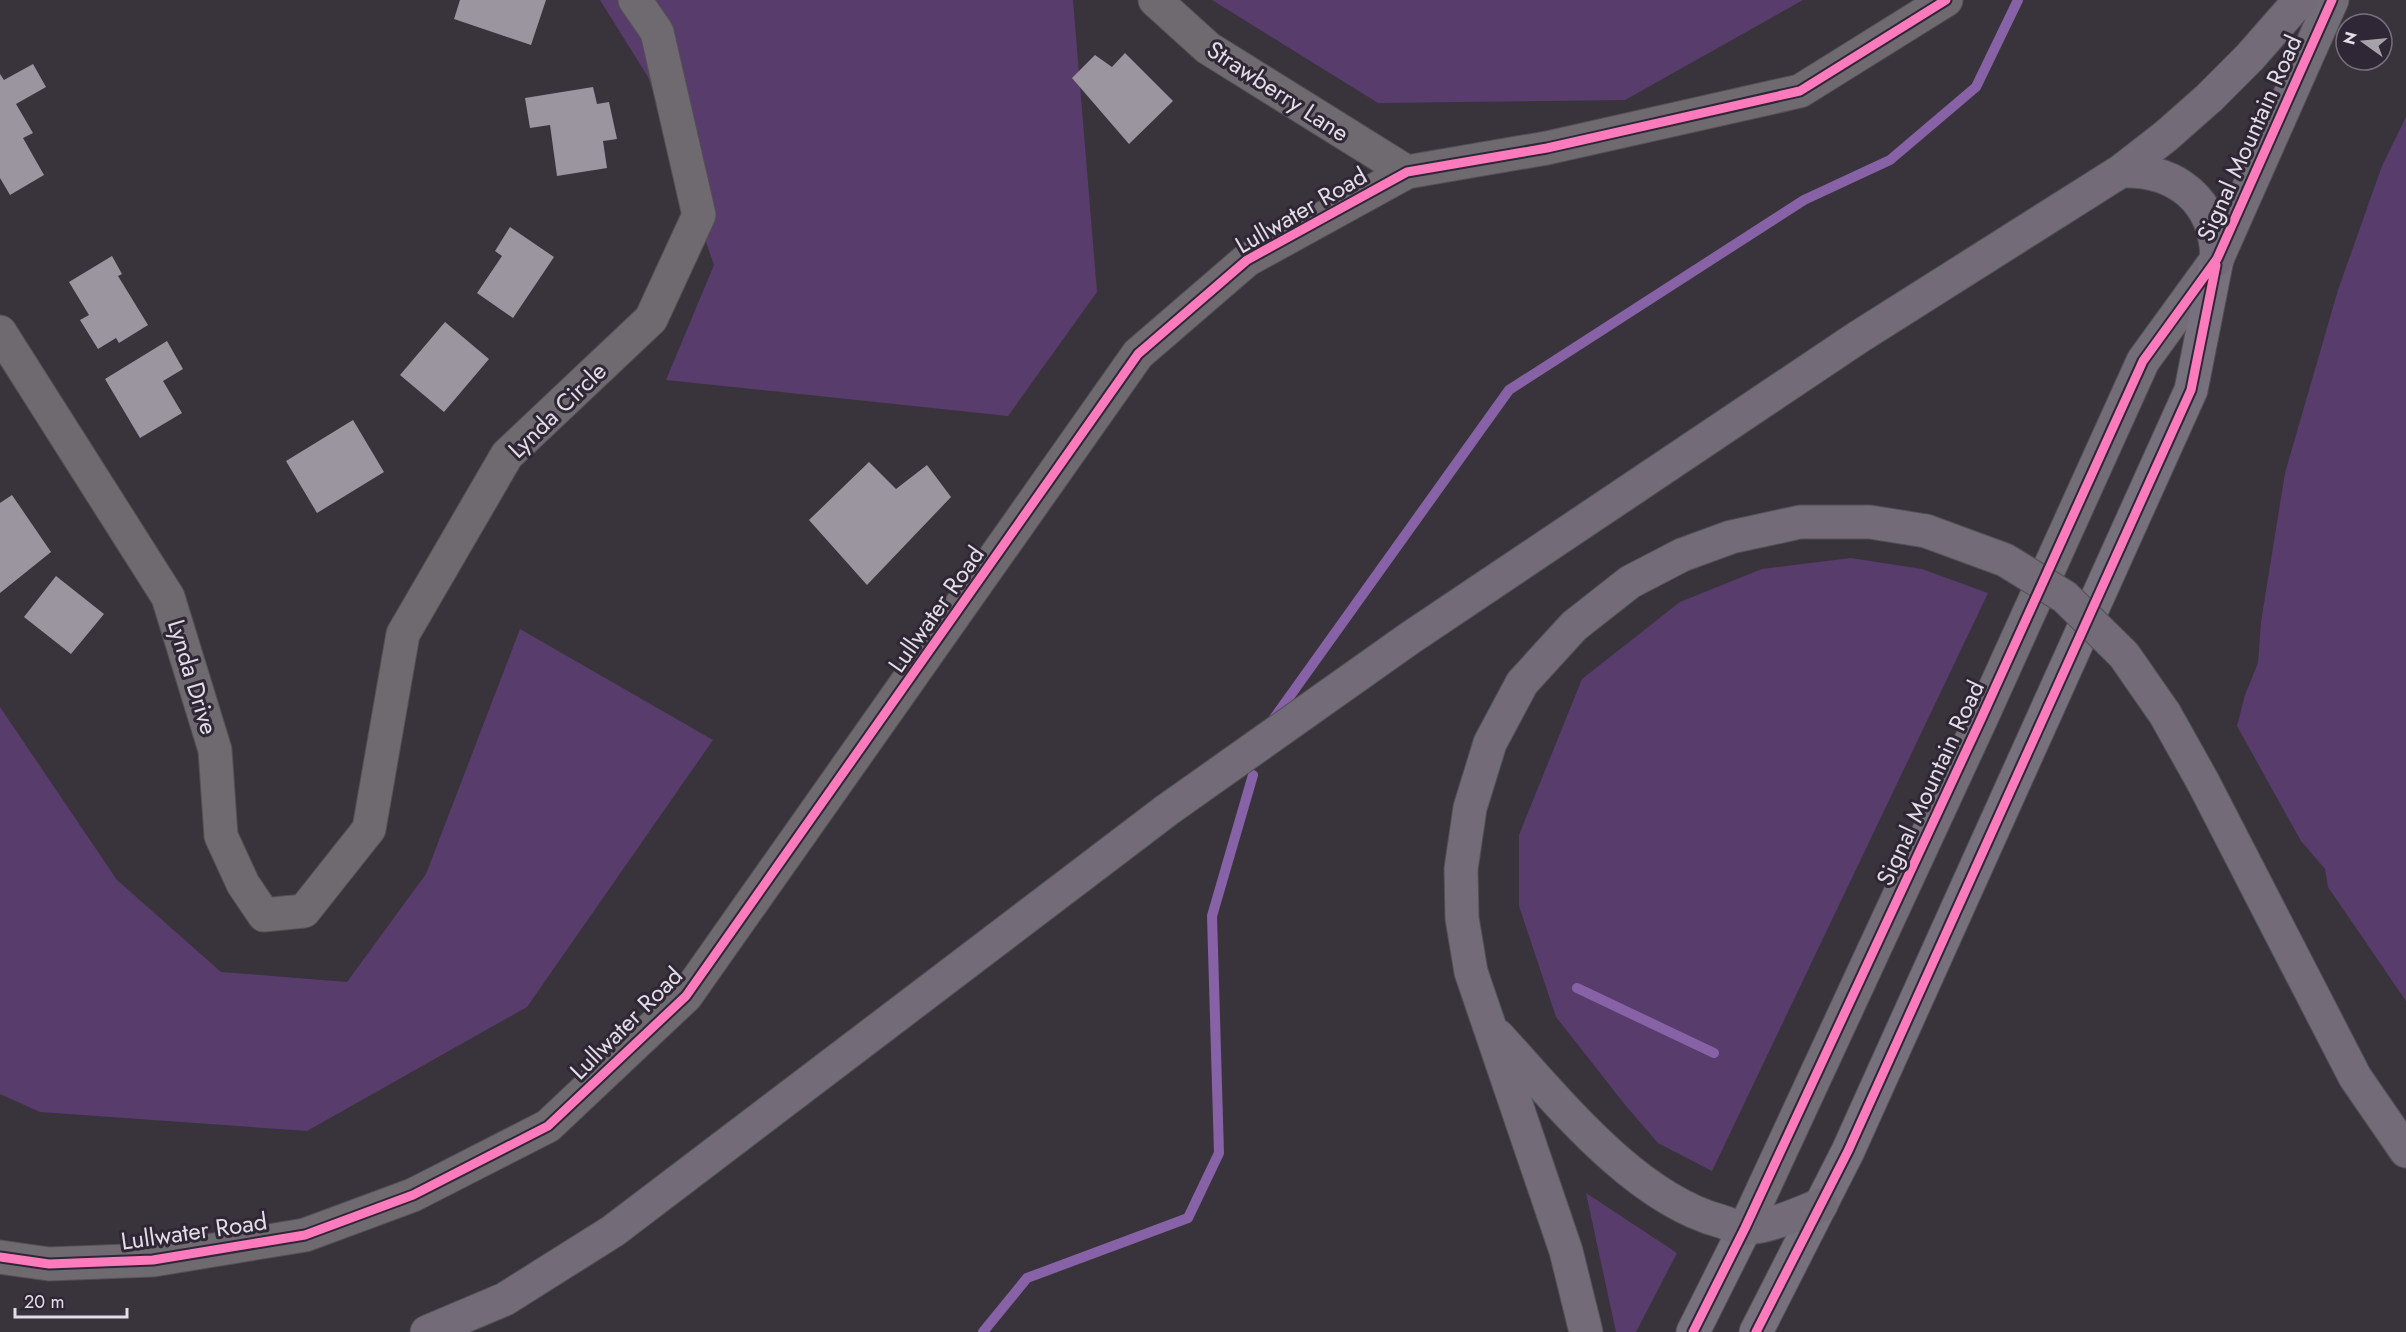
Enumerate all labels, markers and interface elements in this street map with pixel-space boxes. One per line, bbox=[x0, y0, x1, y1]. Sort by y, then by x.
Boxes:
north arrow bbox=[2334, 12, 2394, 72]
street label: Signal Mountain Road bbox=[2188, 29, 2310, 247]
text: N bbox=[2337, 29, 2363, 47]
street label: Strawberry Lane bbox=[1200, 32, 1356, 150]
street label: Lullwater Road bbox=[1229, 158, 1373, 262]
street label: Lynda Circle bbox=[500, 354, 614, 466]
street label: Lullwater Road bbox=[879, 539, 993, 679]
street label: Lynda Drive bbox=[159, 615, 227, 739]
street label: Signal Mountain Road bbox=[1867, 675, 1993, 891]
street label: Lullwater Road bbox=[562, 959, 690, 1087]
street label: Lullwater Road bbox=[119, 1203, 269, 1259]
scale bar bbox=[15, 1281, 128, 1319]
text: 20 m bbox=[24, 1289, 64, 1315]

